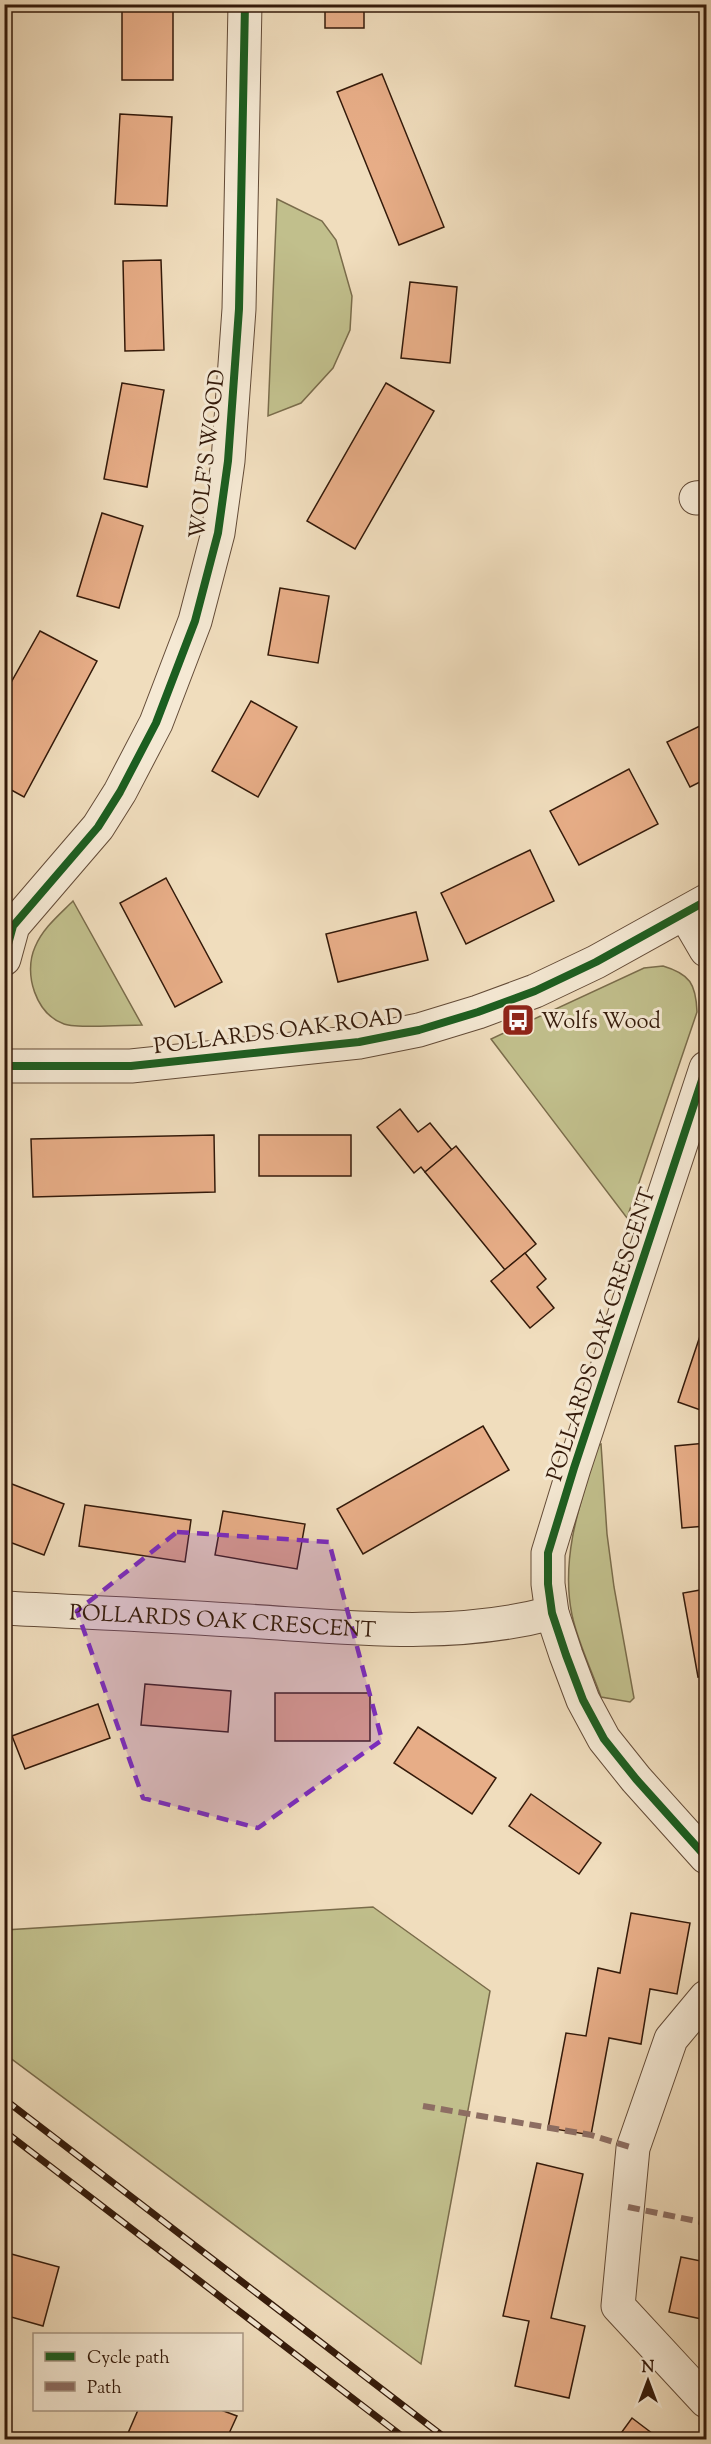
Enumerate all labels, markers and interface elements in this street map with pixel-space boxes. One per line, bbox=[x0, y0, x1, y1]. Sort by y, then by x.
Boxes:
street label: WOLF'S WOOD bbox=[183, 368, 235, 541]
street label: POLLARDS OAK ROAD bbox=[152, 1002, 405, 1064]
bus stop icon: Wolfs Wood bbox=[500, 1002, 536, 1038]
place label: Wolfs Wood bbox=[541, 1007, 661, 1039]
street label: POLLARDS OAK CRESCENT bbox=[540, 1184, 666, 1486]
street label: POLLARDS OAK CRESCENT bbox=[69, 1598, 377, 1648]
legend bbox=[33, 2333, 243, 2411]
text: Cycle path bbox=[87, 2346, 170, 2372]
north arrow bbox=[618, 2351, 678, 2411]
text: N bbox=[642, 2357, 655, 2380]
text: Path bbox=[87, 2376, 122, 2402]

